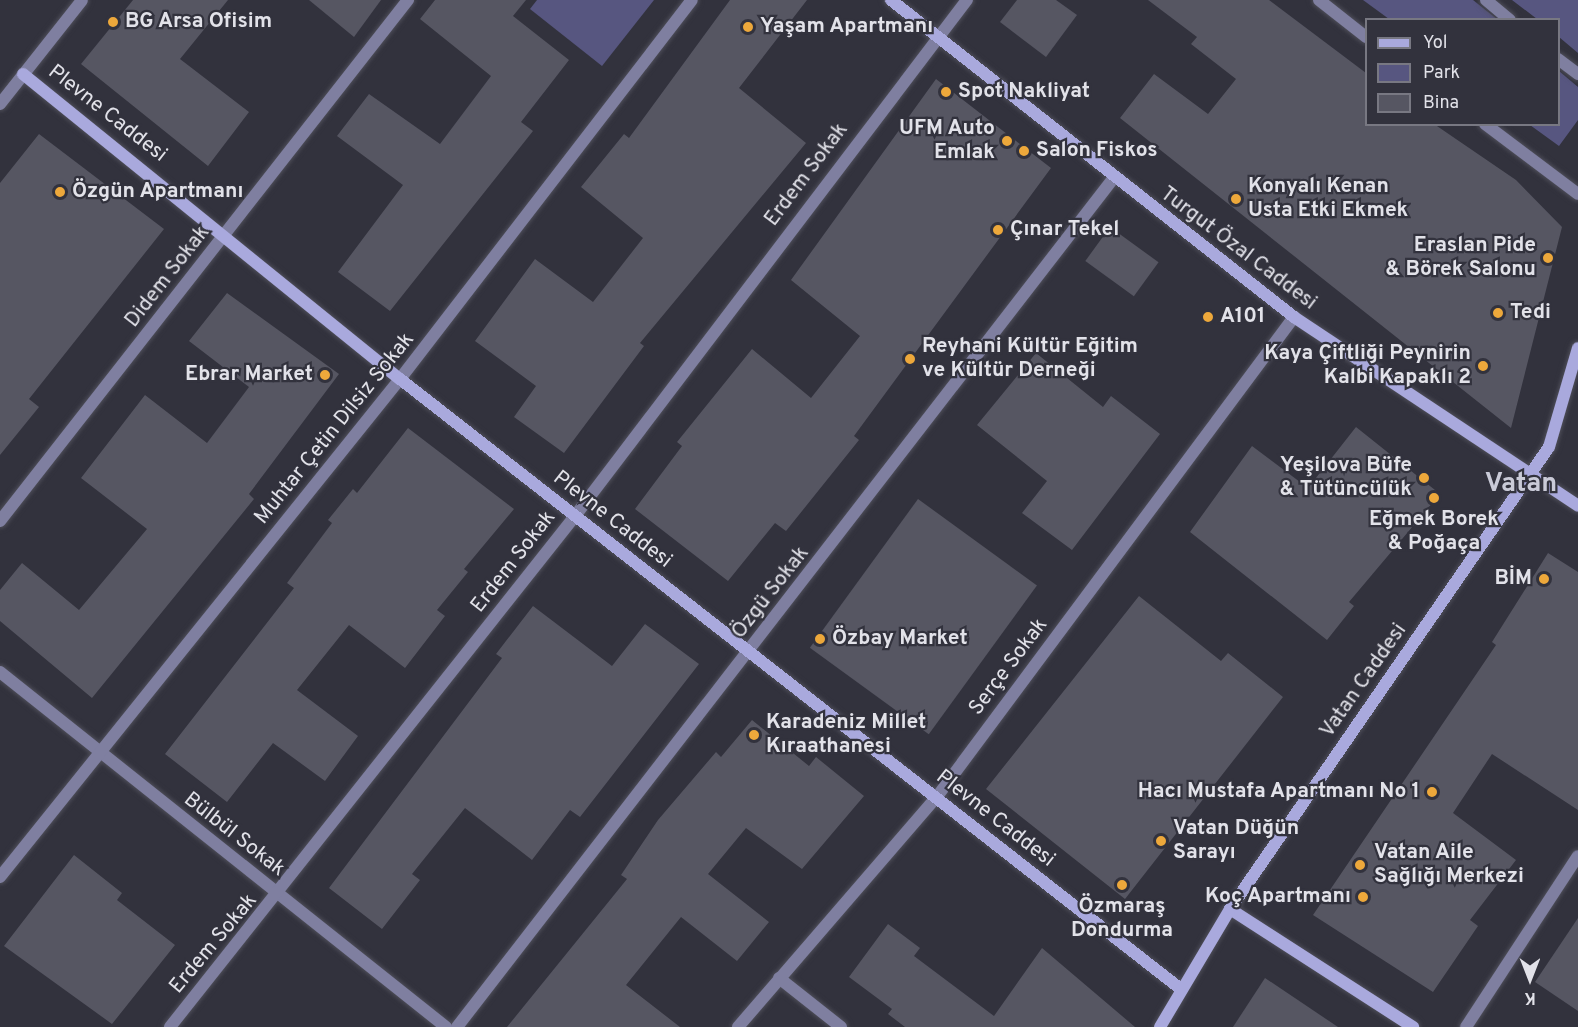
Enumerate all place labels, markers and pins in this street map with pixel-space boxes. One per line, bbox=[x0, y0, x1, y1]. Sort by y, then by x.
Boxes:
place label: BG Arsa Ofisim bbox=[125, 9, 273, 35]
place label: Yaşam Apartmanı bbox=[760, 14, 934, 40]
marker: BG Arsa Ofisim bbox=[106, 15, 120, 29]
marker: Yaşam Apartmanı bbox=[741, 20, 755, 34]
place label: Spot Nakliyat bbox=[958, 79, 1090, 105]
marker: Spot Nakliyat bbox=[939, 85, 953, 99]
place label: UFM Auto Emlak bbox=[898, 116, 995, 166]
marker: UFM Auto Emlak bbox=[1000, 134, 1014, 148]
place label: Salon Fiskos bbox=[1036, 138, 1158, 164]
marker: Salon Fiskos bbox=[1017, 144, 1031, 158]
place label: Konyalı Kenan Usta Etki Ekmek bbox=[1248, 174, 1408, 224]
place label: Özgün Apartmanı bbox=[72, 179, 244, 205]
marker: Özgün Apartmanı bbox=[53, 185, 67, 199]
marker: Konyalı Kenan Usta Etki Ekmek bbox=[1229, 192, 1243, 206]
place label: Çınar Tekel bbox=[1010, 217, 1119, 243]
marker: Çınar Tekel bbox=[991, 223, 1005, 237]
place label: Eraslan Pide & Börek Salonu bbox=[1385, 233, 1536, 283]
marker: Eraslan Pide & Börek Salonu bbox=[1541, 251, 1555, 265]
place label: Tedi bbox=[1510, 300, 1551, 326]
place label: A101 bbox=[1220, 304, 1265, 330]
marker: Tedi bbox=[1491, 306, 1505, 320]
marker: A101 bbox=[1201, 310, 1215, 324]
place label: Reyhani Kültür Eğitim ve Kültür Derneği bbox=[922, 334, 1138, 384]
place label: Kaya Çiftliği Peynirin Kalbi Kapaklı 2 bbox=[1264, 341, 1471, 391]
marker: Reyhani Kültür Eğitim ve Kültür Derneği bbox=[903, 352, 917, 366]
marker: Kaya Çiftliği Peynirin Kalbi Kapaklı 2 bbox=[1476, 359, 1490, 373]
place label: Ebrar Market bbox=[185, 362, 313, 388]
marker: Ebrar Market bbox=[318, 368, 332, 382]
place label: Yeşilova Büfe & Tütüncülük bbox=[1280, 453, 1412, 503]
marker: Yeşilova Büfe & Tütüncülük bbox=[1417, 471, 1431, 485]
marker: Eğmek Borek & Poğaça bbox=[1427, 491, 1441, 505]
place label: Eğmek Borek & Poğaça bbox=[1369, 507, 1499, 557]
place label: BİM bbox=[1494, 566, 1532, 592]
marker: BİM bbox=[1537, 572, 1551, 586]
place label: Özbay Market bbox=[832, 626, 968, 652]
marker: Özbay Market bbox=[813, 632, 827, 646]
place label: Karadeniz Millet Kıraathanesi bbox=[766, 710, 926, 760]
marker: Karadeniz Millet Kıraathanesi bbox=[747, 728, 761, 742]
place label: Hacı Mustafa Apartmanı No 1 bbox=[1137, 779, 1420, 805]
marker: Hacı Mustafa Apartmanı No 1 bbox=[1425, 785, 1439, 799]
place label: Vatan Düğün Sarayı bbox=[1173, 816, 1299, 866]
marker: Vatan Düğün Sarayı bbox=[1154, 834, 1168, 848]
place label: Vatan Aile Sağlığı Merkezi bbox=[1374, 840, 1524, 890]
marker: Vatan Aile Sağlığı Merkezi bbox=[1351, 856, 1369, 874]
marker: Özmaraş Dondurma bbox=[1115, 878, 1129, 892]
place label: Koç Apartmanı bbox=[1204, 884, 1351, 910]
marker: Koç Apartmanı bbox=[1356, 890, 1370, 904]
place label: Özmaraş Dondurma bbox=[1071, 894, 1173, 944]

